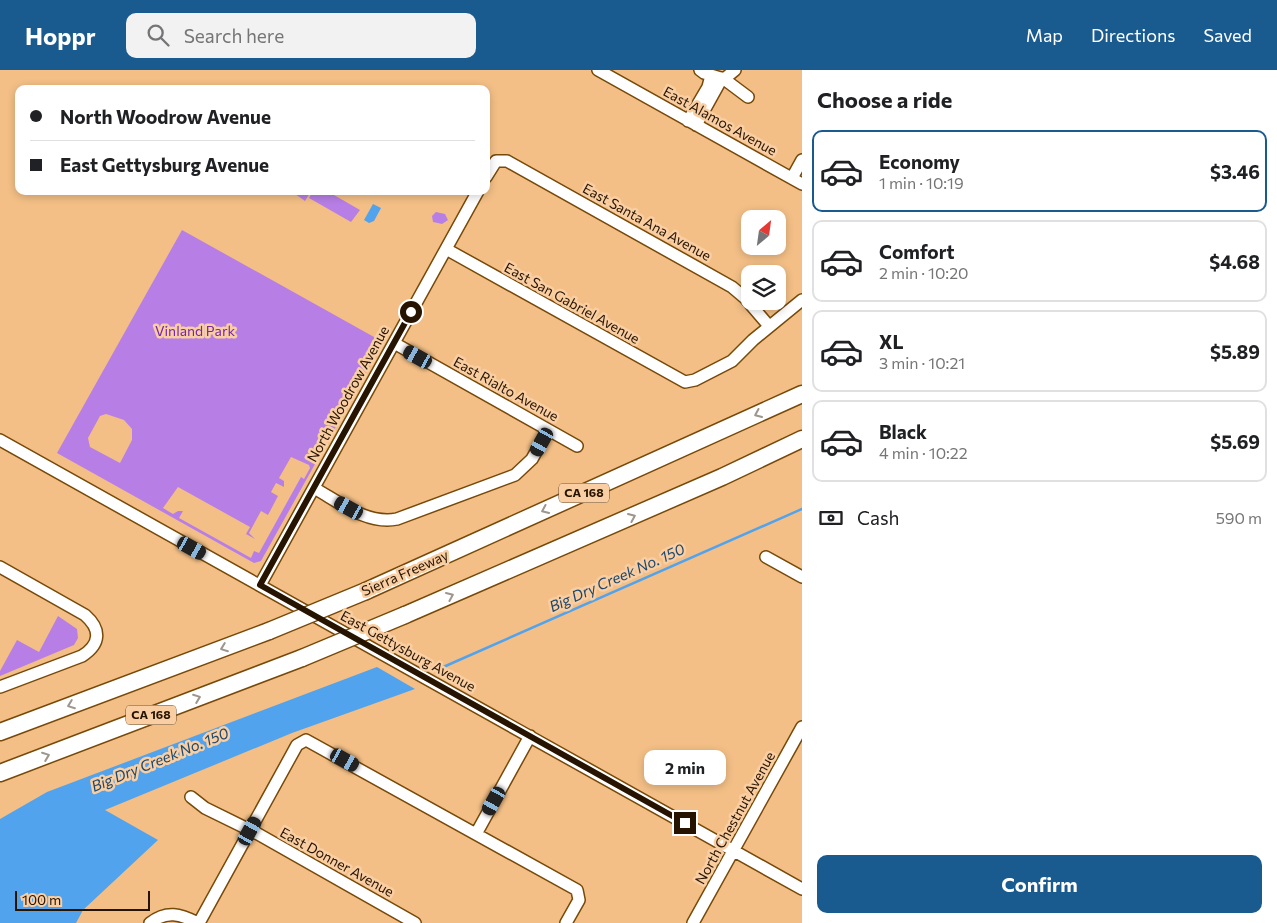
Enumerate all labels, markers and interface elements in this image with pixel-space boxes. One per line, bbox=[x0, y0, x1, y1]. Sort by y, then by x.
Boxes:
search box bbox=[126, 13, 476, 58]
text: Hoppr bbox=[25, 21, 96, 50]
icon: search bbox=[144, 21, 172, 49]
text: Search here bbox=[184, 24, 284, 47]
text: Map bbox=[1026, 24, 1063, 46]
text: Directions bbox=[1091, 24, 1175, 46]
text: Saved bbox=[1203, 24, 1252, 46]
street label: East Alamos Avenue bbox=[661, 82, 780, 159]
text: Choose a ride bbox=[817, 86, 952, 113]
text: North Woodrow Avenue bbox=[60, 105, 271, 128]
icon: car bbox=[819, 149, 864, 194]
text: Economy bbox=[879, 150, 960, 173]
text: East Gettysburg Avenue bbox=[60, 153, 269, 176]
text: $3.46 bbox=[1210, 160, 1260, 183]
text: 1 min · 10:19 bbox=[879, 173, 964, 192]
street label: East Santa Ana Avenue bbox=[580, 179, 714, 264]
north arrow bbox=[741, 210, 786, 255]
map controls bbox=[741, 210, 786, 310]
icon: car bbox=[819, 239, 864, 284]
text: Comfort bbox=[879, 240, 955, 263]
text: $4.68 bbox=[1209, 250, 1260, 273]
street label: East San Gabriel Avenue bbox=[502, 258, 643, 347]
text: 2 min · 10:20 bbox=[879, 263, 968, 282]
button: layers bbox=[741, 265, 786, 310]
route start bbox=[400, 301, 422, 323]
park label: Vinland Park bbox=[155, 322, 236, 339]
street label: North Woodrow Avenue bbox=[303, 323, 392, 465]
icon: car bbox=[819, 329, 864, 374]
text: XL bbox=[879, 330, 904, 353]
text: $5.89 bbox=[1210, 340, 1260, 363]
car bbox=[401, 343, 434, 371]
street label: East Rialto Avenue bbox=[451, 353, 562, 425]
text: 3 min · 10:21 bbox=[879, 353, 965, 372]
one-way arrow bbox=[754, 408, 763, 419]
icon: car bbox=[819, 419, 864, 464]
text: Black bbox=[879, 420, 927, 443]
car bbox=[528, 425, 555, 459]
text: $5.69 bbox=[1210, 430, 1260, 453]
text: 4 min · 10:22 bbox=[879, 443, 968, 462]
road number: CA 168 bbox=[559, 483, 609, 502]
car bbox=[332, 494, 365, 522]
one-way arrow bbox=[541, 503, 550, 514]
icon: cash bbox=[817, 504, 845, 532]
text: Cash bbox=[857, 506, 899, 529]
text: 590 m bbox=[1216, 508, 1262, 527]
one-way arrow bbox=[627, 512, 636, 523]
car bbox=[175, 534, 208, 562]
water label: Big Dry Creek No. 150 bbox=[546, 539, 687, 615]
street label: Sierra Freeway bbox=[359, 546, 451, 599]
one-way arrow bbox=[445, 591, 454, 602]
street label: East Gettysburg Avenue bbox=[338, 606, 479, 695]
one-way arrow bbox=[220, 642, 228, 652]
one-way arrow bbox=[193, 694, 201, 704]
one-way arrow bbox=[68, 699, 76, 709]
road number: CA 168 bbox=[126, 706, 176, 724]
water label: Big Dry Creek No. 150 bbox=[88, 723, 231, 795]
car bbox=[328, 746, 361, 774]
street label: North Chestnut Avenue bbox=[691, 748, 778, 887]
callout: 2 min bbox=[644, 750, 726, 786]
one-way arrow bbox=[41, 751, 49, 761]
text: 2 min bbox=[665, 758, 705, 777]
car bbox=[480, 784, 507, 818]
route end bbox=[674, 812, 696, 834]
car bbox=[236, 814, 263, 848]
street label: East Donner Avenue bbox=[277, 823, 397, 900]
button: Confirm bbox=[817, 855, 1262, 913]
scale bar bbox=[15, 888, 150, 911]
text: 100 m bbox=[22, 891, 61, 908]

